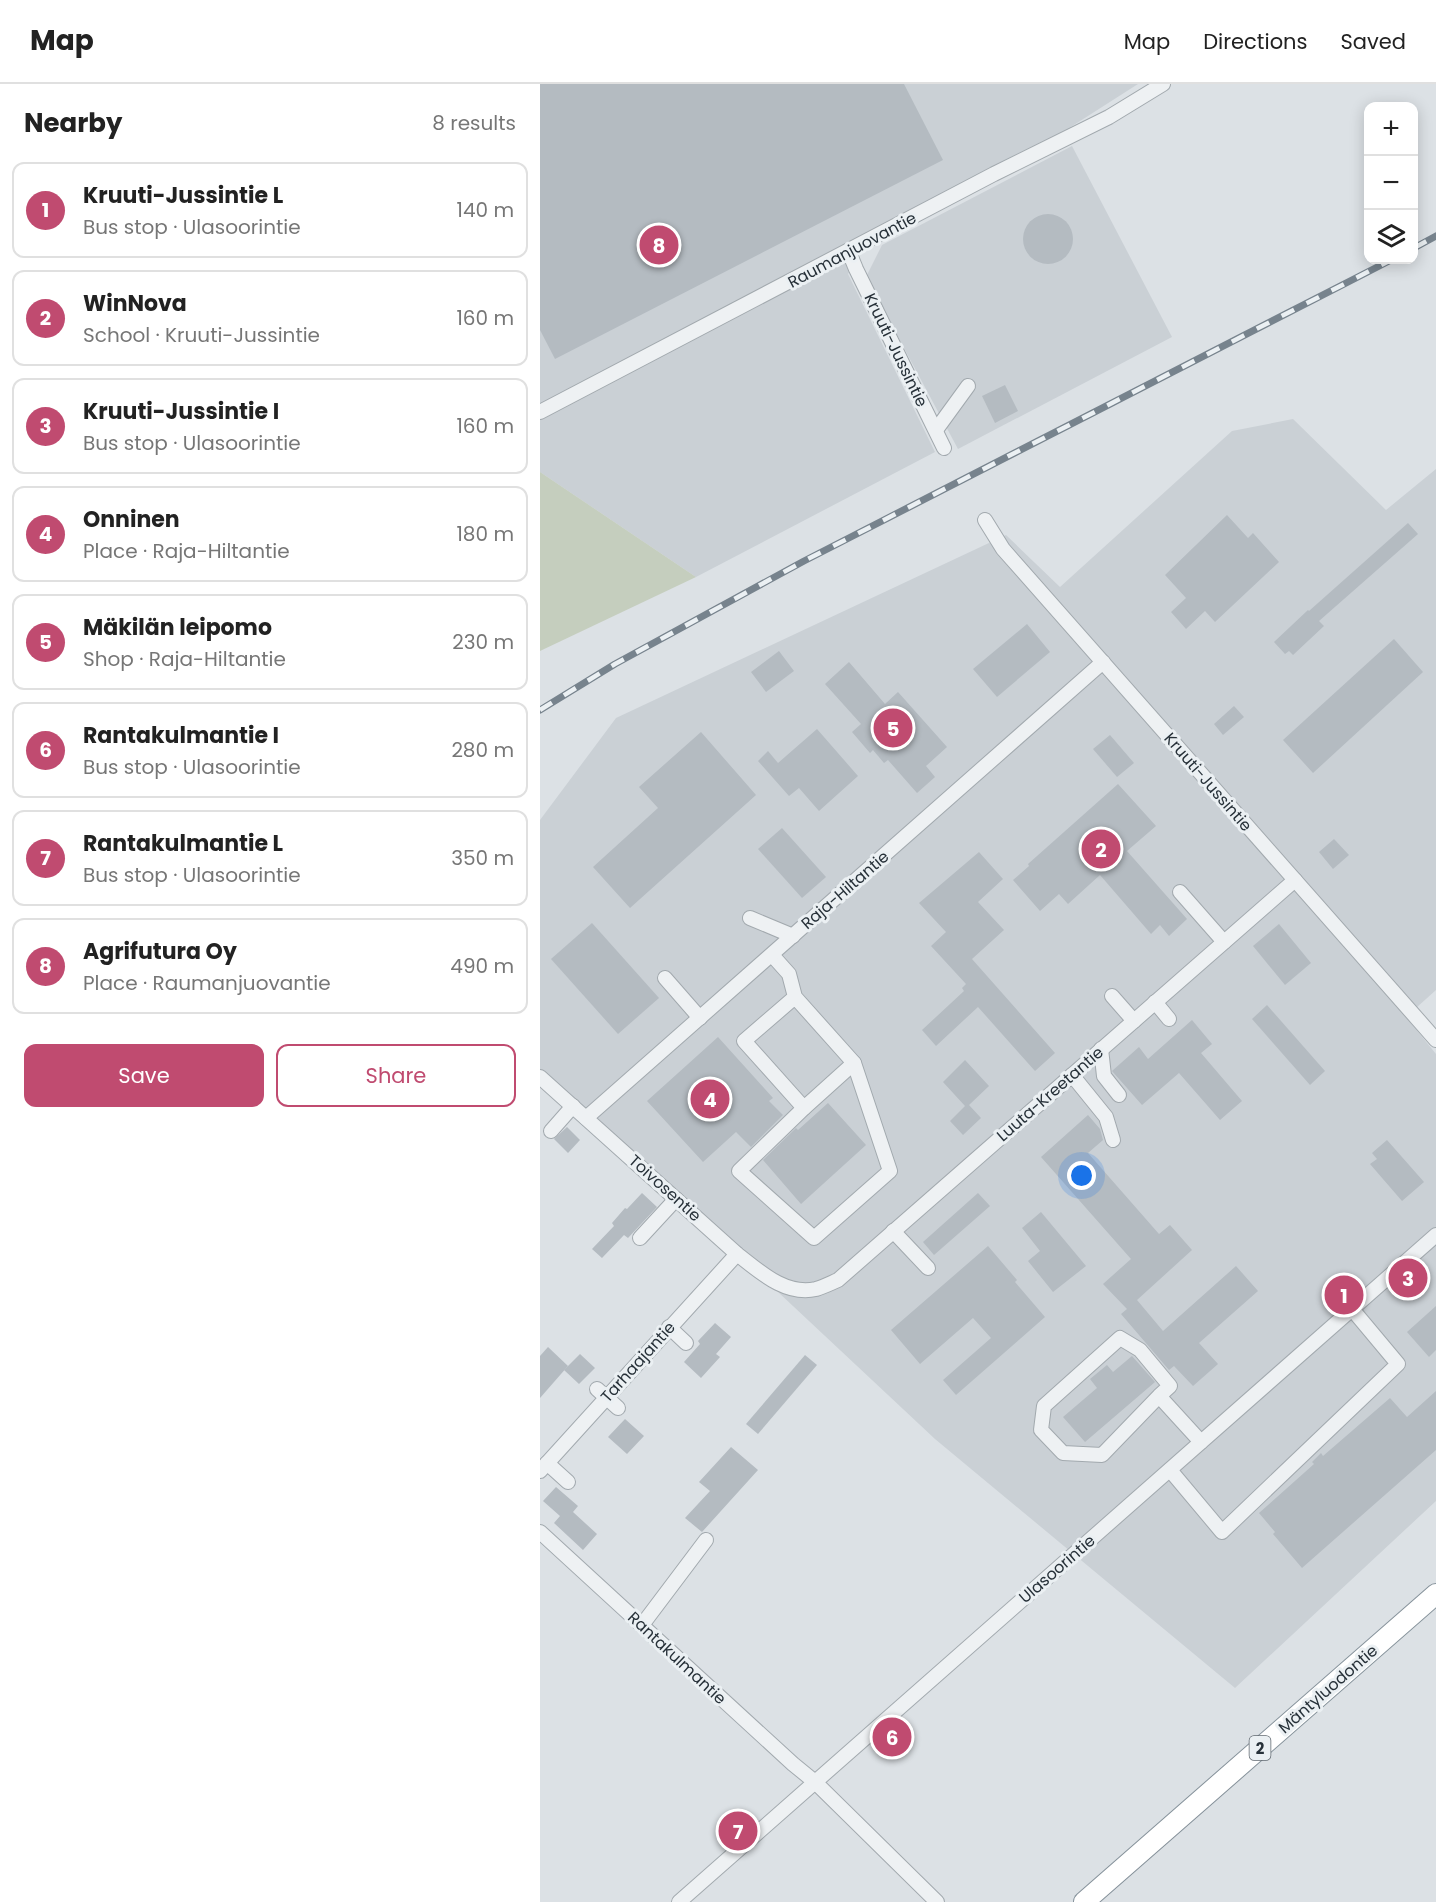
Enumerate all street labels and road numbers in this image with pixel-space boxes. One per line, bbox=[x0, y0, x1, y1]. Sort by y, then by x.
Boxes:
street label: Raumanjuovantie bbox=[784, 206, 920, 294]
street label: Kruuti-Jussintie bbox=[859, 289, 934, 411]
street label: Kruuti-Jussintie bbox=[1159, 728, 1257, 836]
street label: Raja-Hiltantie bbox=[796, 845, 894, 935]
street label: Luuta-Kreetantie bbox=[992, 1041, 1108, 1147]
street label: Toivosentie bbox=[624, 1149, 706, 1227]
street label: Tarhaajantie bbox=[595, 1316, 681, 1408]
street label: Ulasoorintie bbox=[1014, 1529, 1100, 1609]
street label: Rantakulmantie bbox=[623, 1606, 731, 1710]
street label: Mäntyluodontie bbox=[1273, 1639, 1383, 1739]
road number: 2 bbox=[1250, 1736, 1270, 1760]

